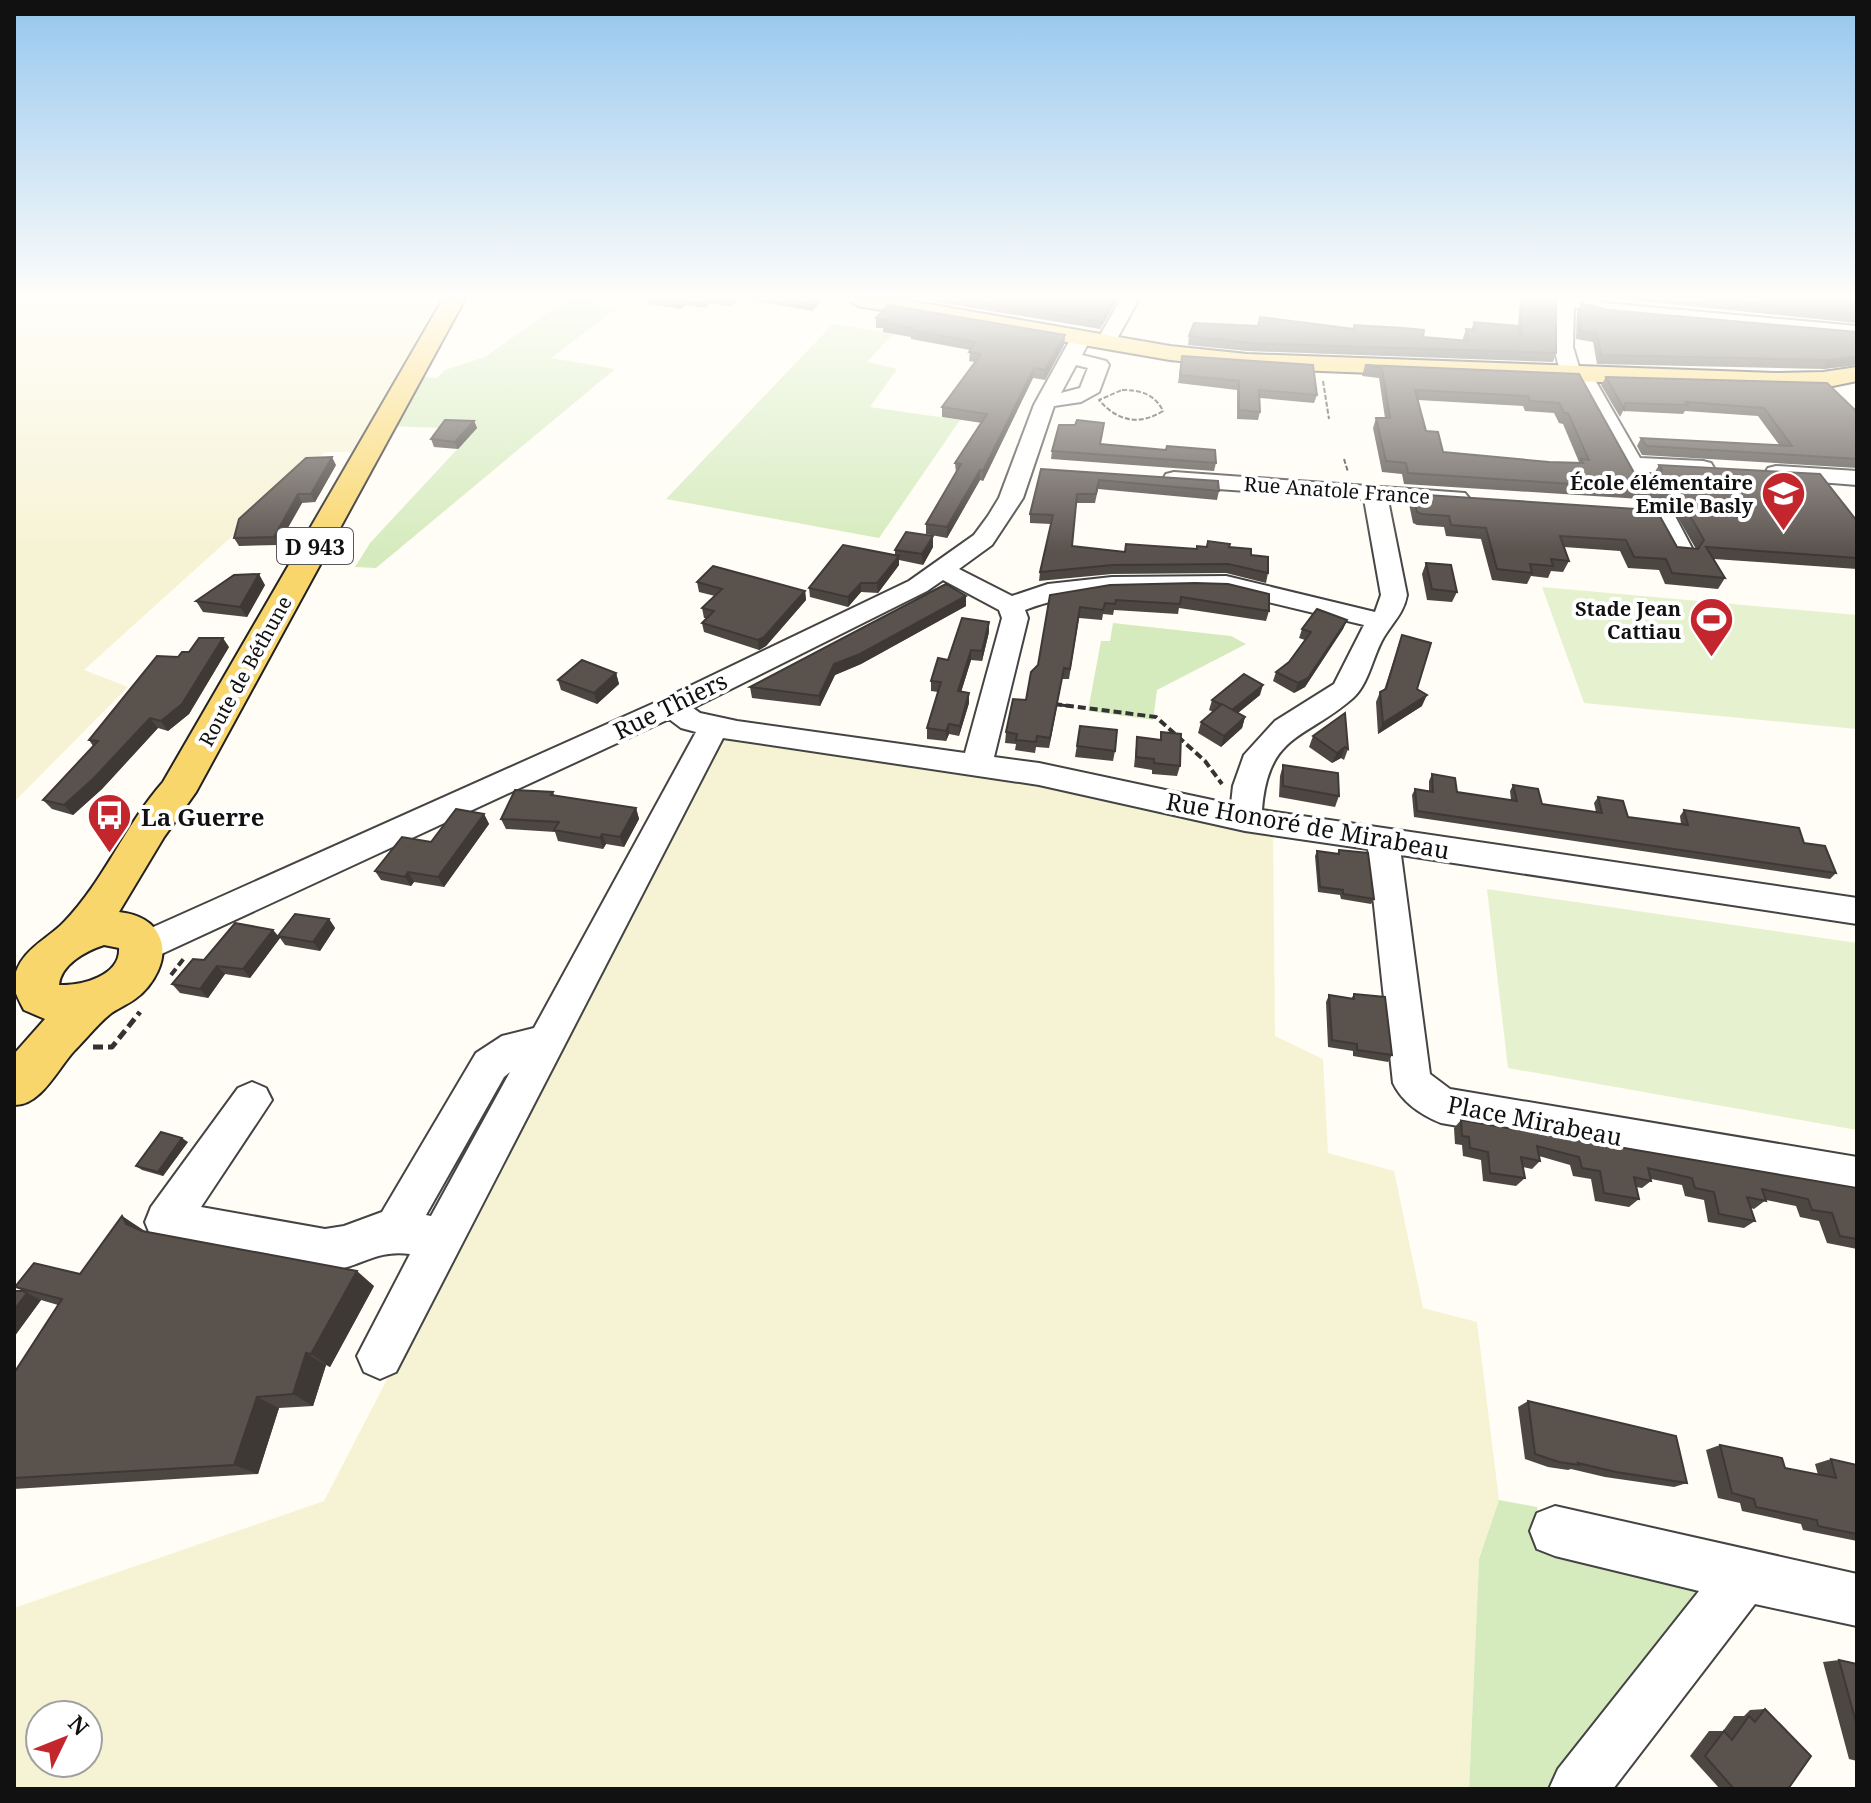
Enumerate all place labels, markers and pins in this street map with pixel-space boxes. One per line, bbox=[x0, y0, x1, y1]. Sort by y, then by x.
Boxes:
place label: École élémentaire Emile Basly bbox=[1570, 469, 1753, 519]
school or university icon: École élémentaire Emile Basly bbox=[1760, 469, 1808, 532]
place label: Stade Jean Cattiau bbox=[1575, 595, 1681, 645]
sports icon: Stade Jean Cattiau bbox=[1688, 596, 1736, 659]
bus stop icon: La Guerre bbox=[86, 792, 134, 855]
place label: La Guerre bbox=[141, 800, 264, 833]

